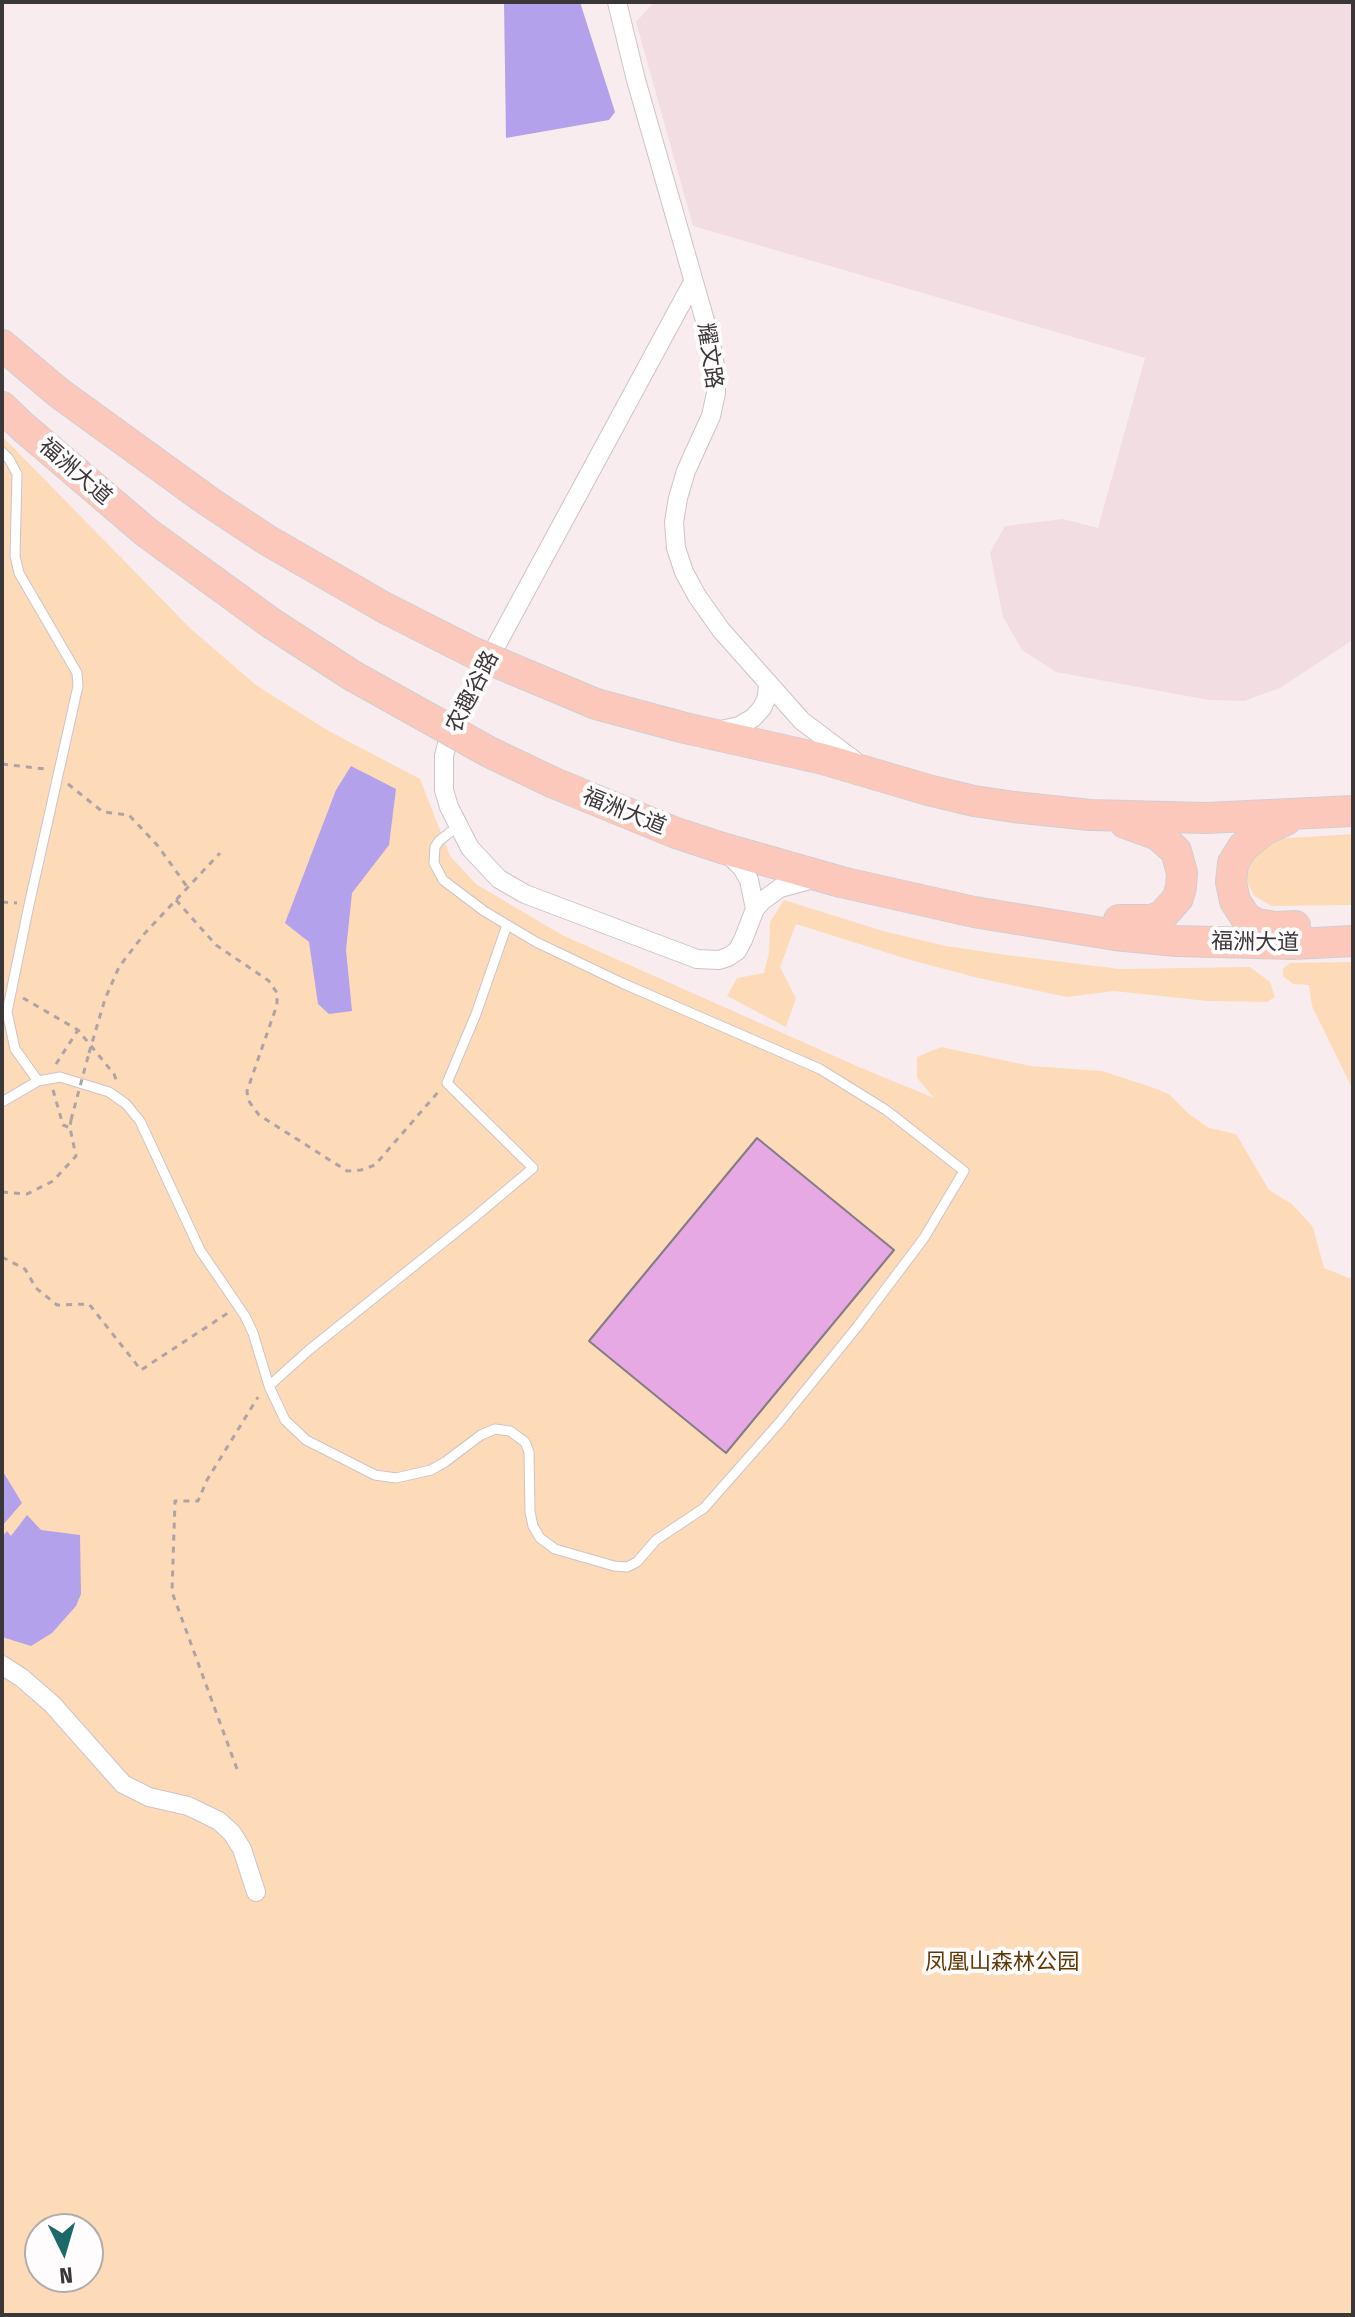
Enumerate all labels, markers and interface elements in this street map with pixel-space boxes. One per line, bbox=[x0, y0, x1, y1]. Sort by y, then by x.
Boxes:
street label: 耀文路 bbox=[691, 321, 727, 391]
street label: 福洲大道 bbox=[33, 433, 117, 511]
street label: 农趣谷路 bbox=[441, 647, 505, 737]
street label: 福洲大道 bbox=[578, 783, 670, 841]
street label: 福洲大道 bbox=[1211, 929, 1299, 957]
park label: 凤凰山森林公园 bbox=[925, 1950, 1079, 1976]
north arrow bbox=[24, 2213, 104, 2293]
text: N bbox=[58, 2261, 74, 2289]

